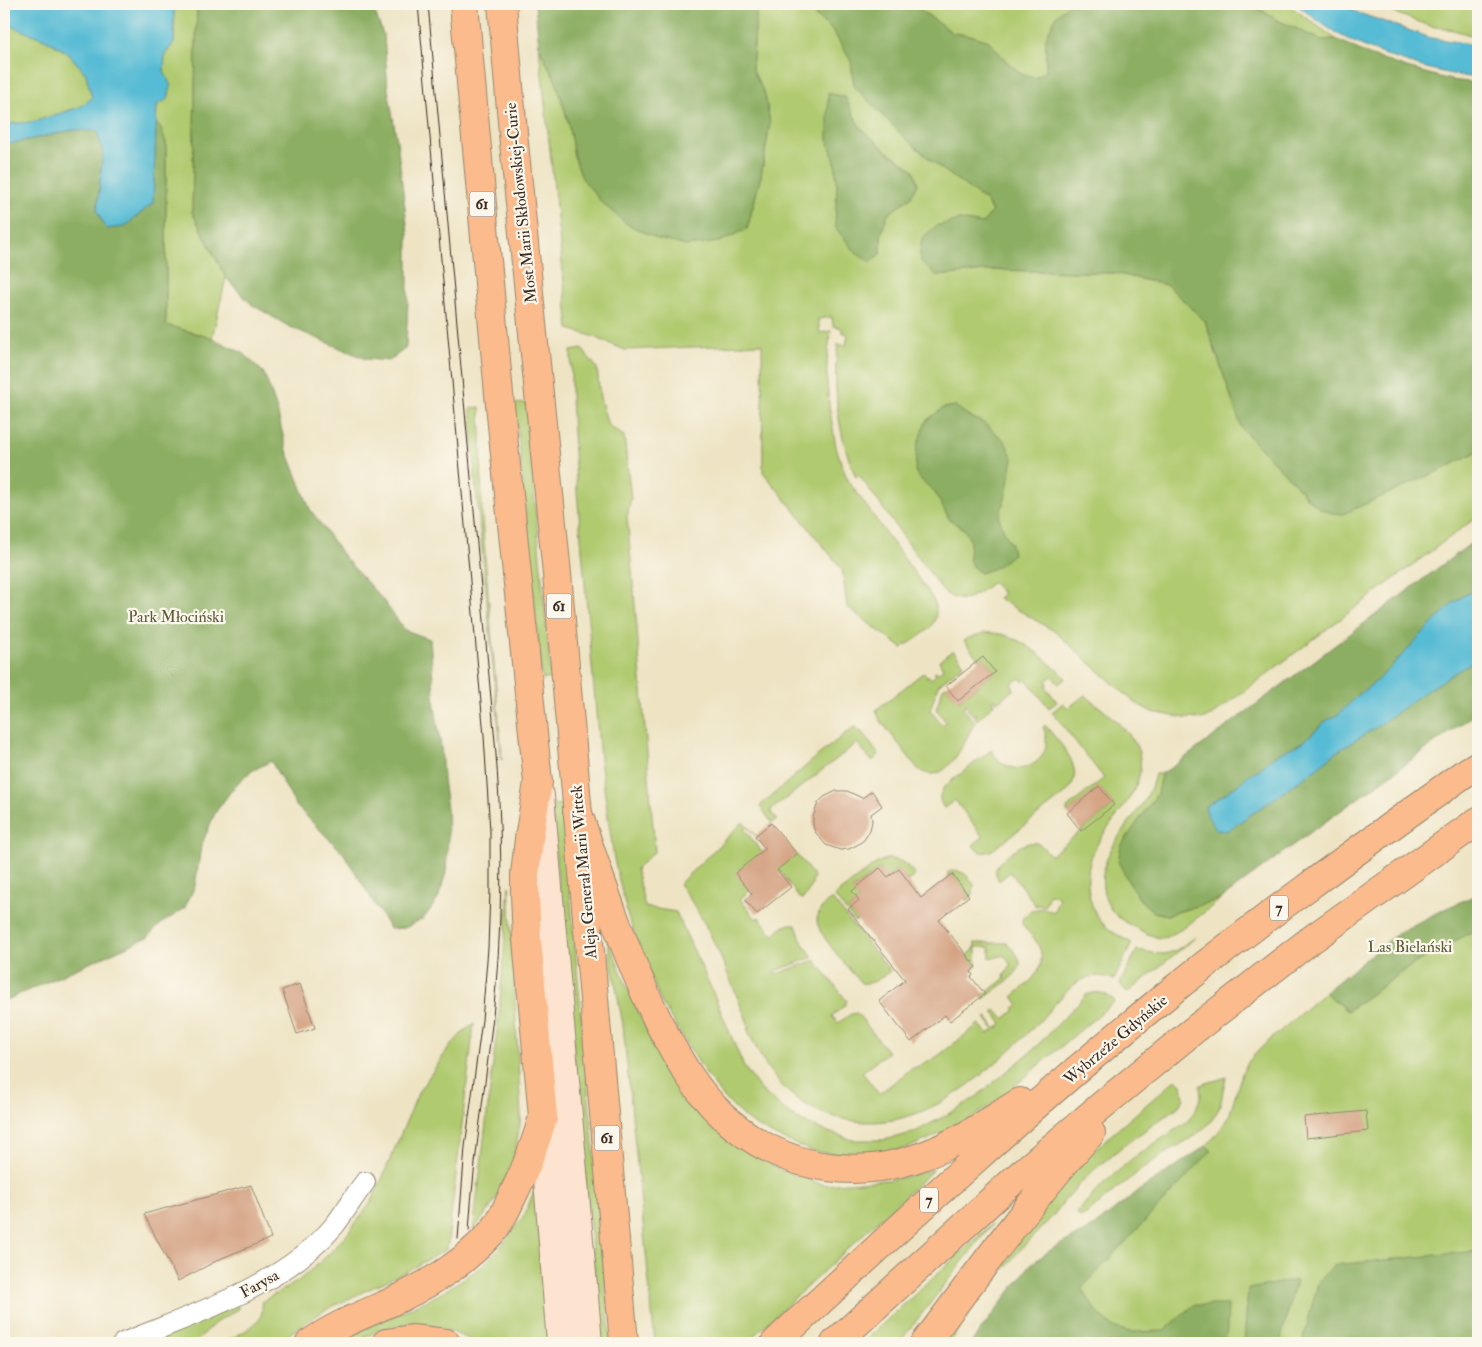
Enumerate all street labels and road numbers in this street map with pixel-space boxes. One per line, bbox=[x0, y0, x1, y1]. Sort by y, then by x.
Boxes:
street label: Most Marii Skłodowskiej-Curie bbox=[500, 101, 541, 304]
road number: 61 bbox=[470, 192, 494, 216]
road number: 61 bbox=[546, 594, 572, 618]
street label: Aleja Generał Marii Wittek bbox=[566, 784, 602, 961]
road number: 7 bbox=[1270, 896, 1288, 920]
street label: Wybrzeże Gdyńskie bbox=[1059, 990, 1172, 1090]
road number: 61 bbox=[594, 1126, 620, 1150]
road number: 7 bbox=[920, 1188, 938, 1212]
street label: Farysa bbox=[237, 1265, 283, 1303]

